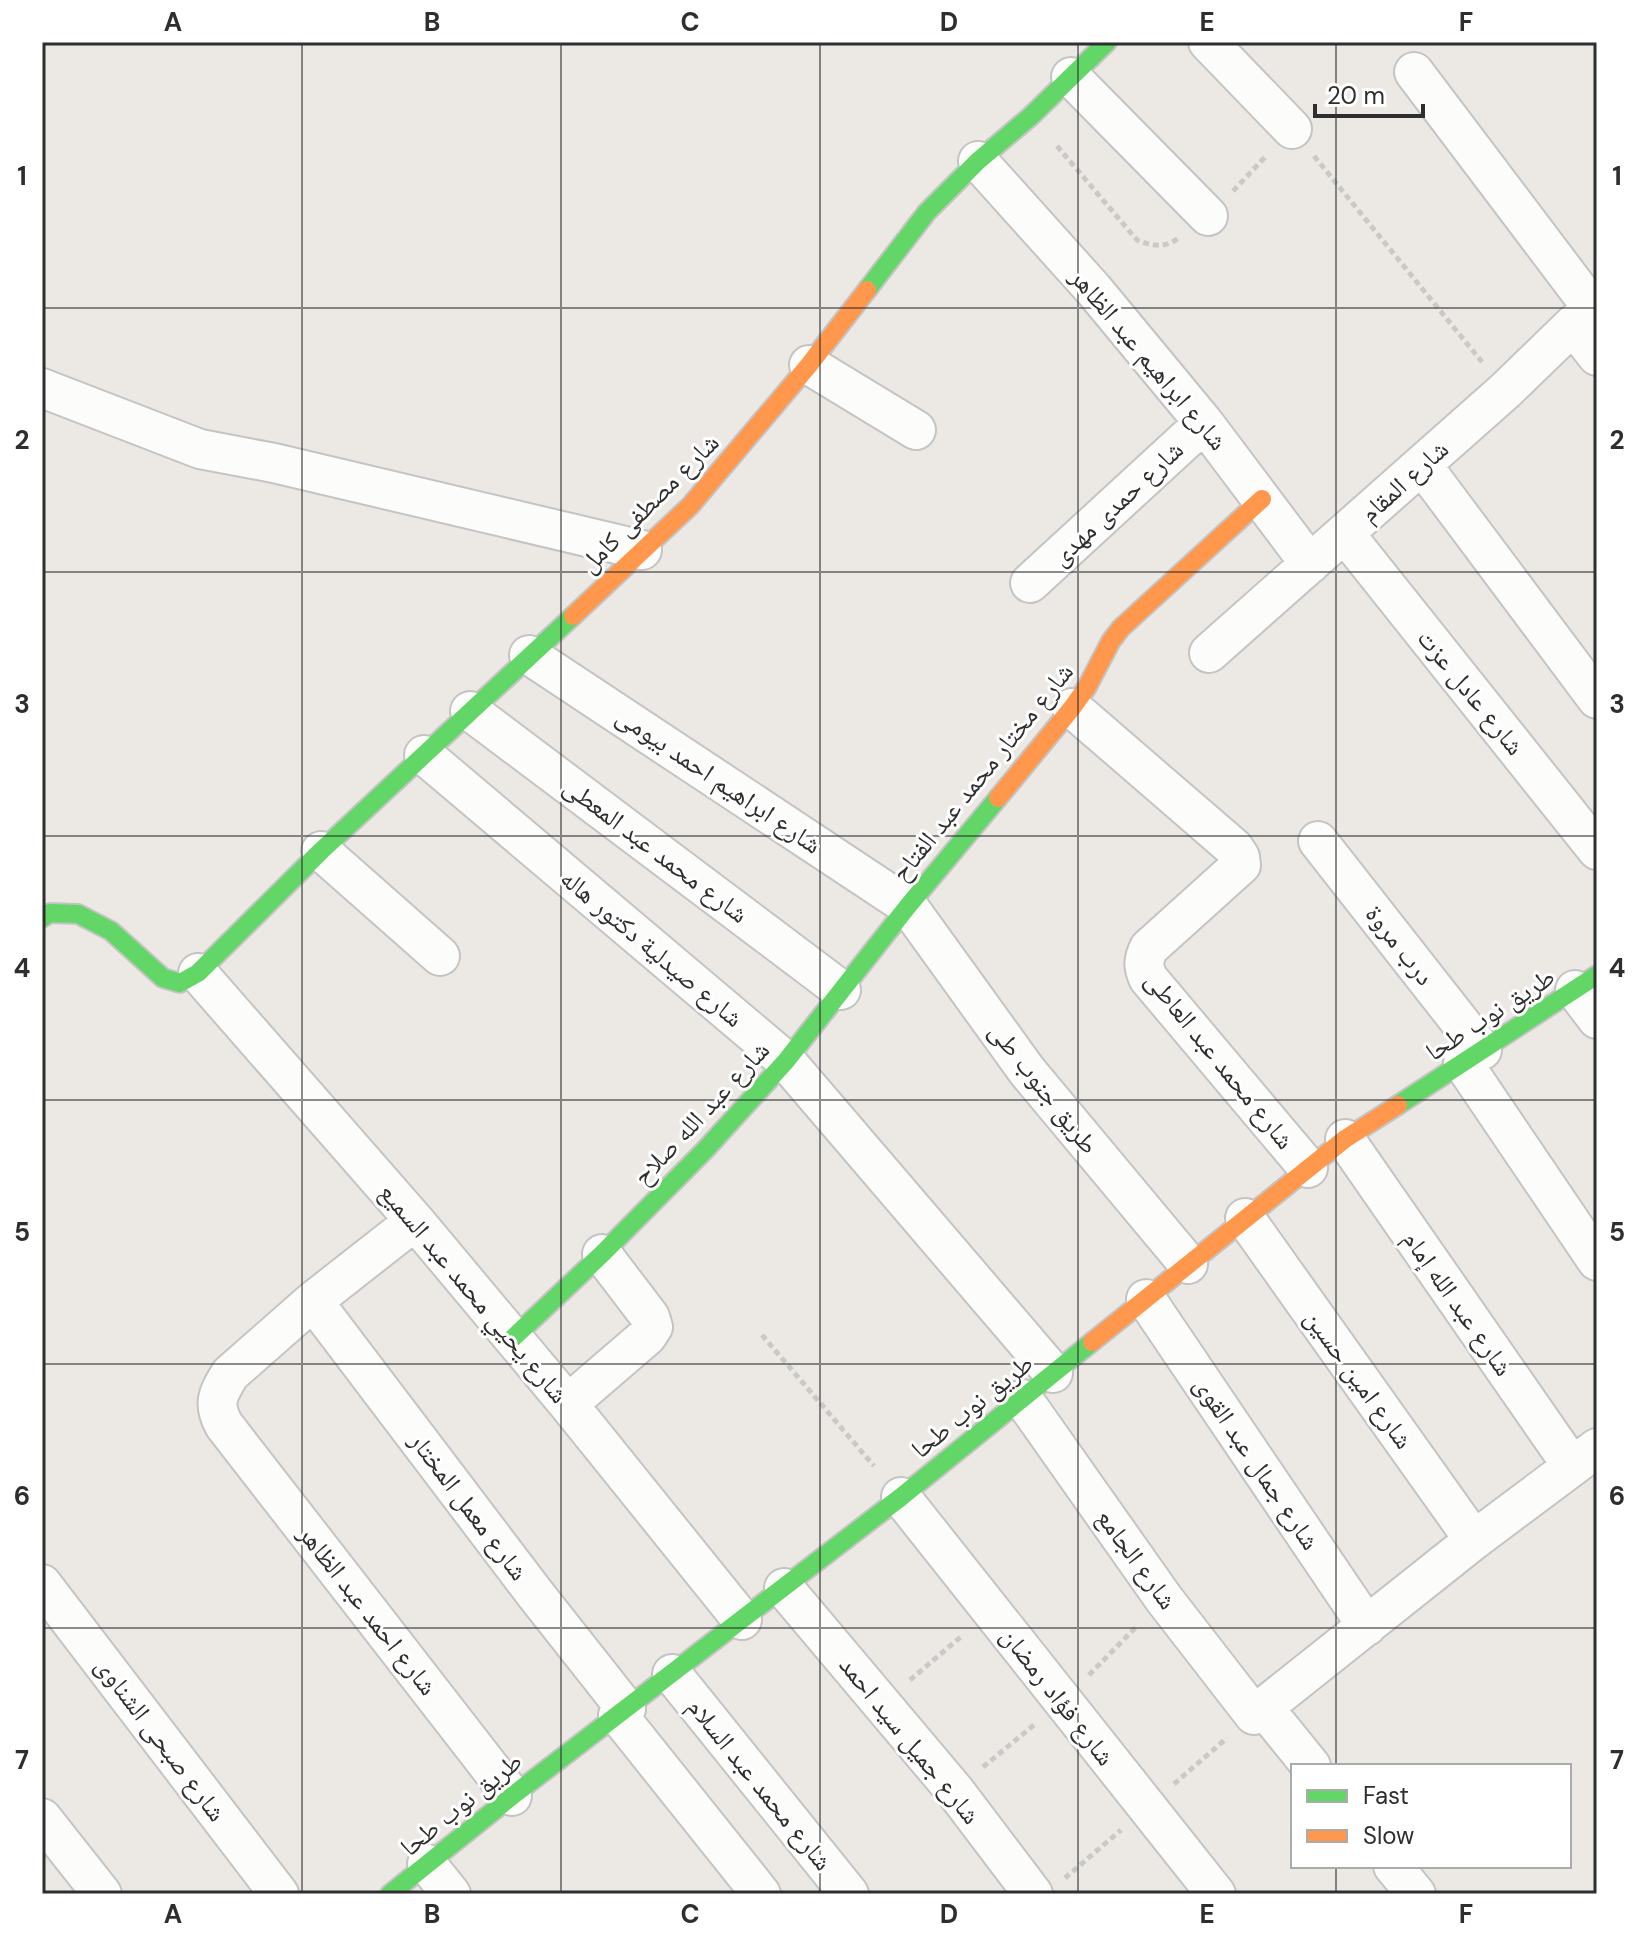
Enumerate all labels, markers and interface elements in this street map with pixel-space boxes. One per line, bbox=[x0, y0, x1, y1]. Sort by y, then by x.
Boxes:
text: A bbox=[164, 5, 182, 39]
text: B bbox=[424, 5, 440, 39]
text: C bbox=[680, 5, 700, 39]
text: D bbox=[940, 5, 958, 39]
text: E bbox=[1199, 5, 1215, 39]
text: F bbox=[1459, 5, 1473, 39]
scale bar bbox=[1315, 68, 1423, 118]
text: 20 m bbox=[1327, 80, 1385, 111]
text: 1 bbox=[17, 159, 27, 193]
text: 1 bbox=[1612, 159, 1622, 193]
street label: شارع ابراهيم عبد الظاهر bbox=[1062, 260, 1235, 457]
text: 2 bbox=[14, 423, 30, 457]
text: 2 bbox=[1609, 423, 1625, 457]
street label: شارع مصطفى كامل bbox=[572, 426, 726, 580]
street label: شارع المقام bbox=[1352, 432, 1456, 531]
street label: شارع حمدى مهدى bbox=[1044, 433, 1190, 573]
street label: شارع عادل عزت bbox=[1410, 622, 1532, 762]
street label: شارع مختار محمد عبد الفتاح bbox=[883, 656, 1081, 888]
text: 3 bbox=[14, 687, 30, 721]
text: 3 bbox=[1609, 687, 1625, 721]
street label: شارع ابراهيم احمد بيومى bbox=[610, 699, 828, 861]
street label: شارع محمد عبد المعطى bbox=[557, 769, 755, 931]
street label: شارع صيدلية دكتور هاله bbox=[553, 861, 751, 1035]
street label: درب مروة bbox=[1358, 898, 1442, 992]
text: 4 bbox=[14, 951, 30, 985]
text: 4 bbox=[1609, 951, 1625, 985]
street label: طريق نوب طحا bbox=[1419, 960, 1561, 1068]
street label: شارع محمد عبد العاطى bbox=[1138, 964, 1302, 1156]
street label: طريق جنوب طى bbox=[982, 1015, 1106, 1161]
street label: شارع عبد الله صلاح bbox=[625, 1033, 777, 1193]
street label: شارع يحيي محمد عبد السميع bbox=[369, 1176, 576, 1412]
text: 5 bbox=[14, 1215, 30, 1249]
text: 5 bbox=[1609, 1215, 1625, 1249]
street label: شارع عبد الله إمام bbox=[1394, 1223, 1521, 1383]
street label: شارع امين حسين bbox=[1297, 1303, 1421, 1455]
street label: طريق نوب طحا bbox=[904, 1346, 1040, 1466]
street label: شارع جمال عبد القوى bbox=[1186, 1370, 1328, 1556]
street label: شارع معمل المختار bbox=[401, 1424, 536, 1587]
text: 6 bbox=[14, 1479, 30, 1513]
text: 6 bbox=[1609, 1479, 1625, 1513]
street label: شارع الجامع bbox=[1089, 1502, 1185, 1616]
street label: شارع احمد عبد الظاهر bbox=[290, 1517, 445, 1702]
street label: شارع فؤاد رمضان bbox=[993, 1620, 1123, 1772]
street label: شارع جميل سيد احمد bbox=[832, 1649, 988, 1831]
street label: شارع صبحى الشناوى bbox=[88, 1650, 234, 1828]
street label: شارع محمد عبد السلام bbox=[679, 1691, 840, 1878]
text: 7 bbox=[15, 1743, 29, 1777]
text: 7 bbox=[1610, 1743, 1624, 1777]
street label: طريق نوب طحا bbox=[393, 1744, 529, 1864]
legend bbox=[1291, 1764, 1571, 1868]
text: Fast bbox=[1363, 1780, 1409, 1811]
text: Slow bbox=[1363, 1820, 1414, 1851]
text: A bbox=[164, 1897, 182, 1931]
text: B bbox=[424, 1897, 440, 1931]
text: C bbox=[680, 1897, 700, 1931]
text: D bbox=[940, 1897, 958, 1931]
text: E bbox=[1199, 1897, 1215, 1931]
text: F bbox=[1459, 1897, 1473, 1931]

